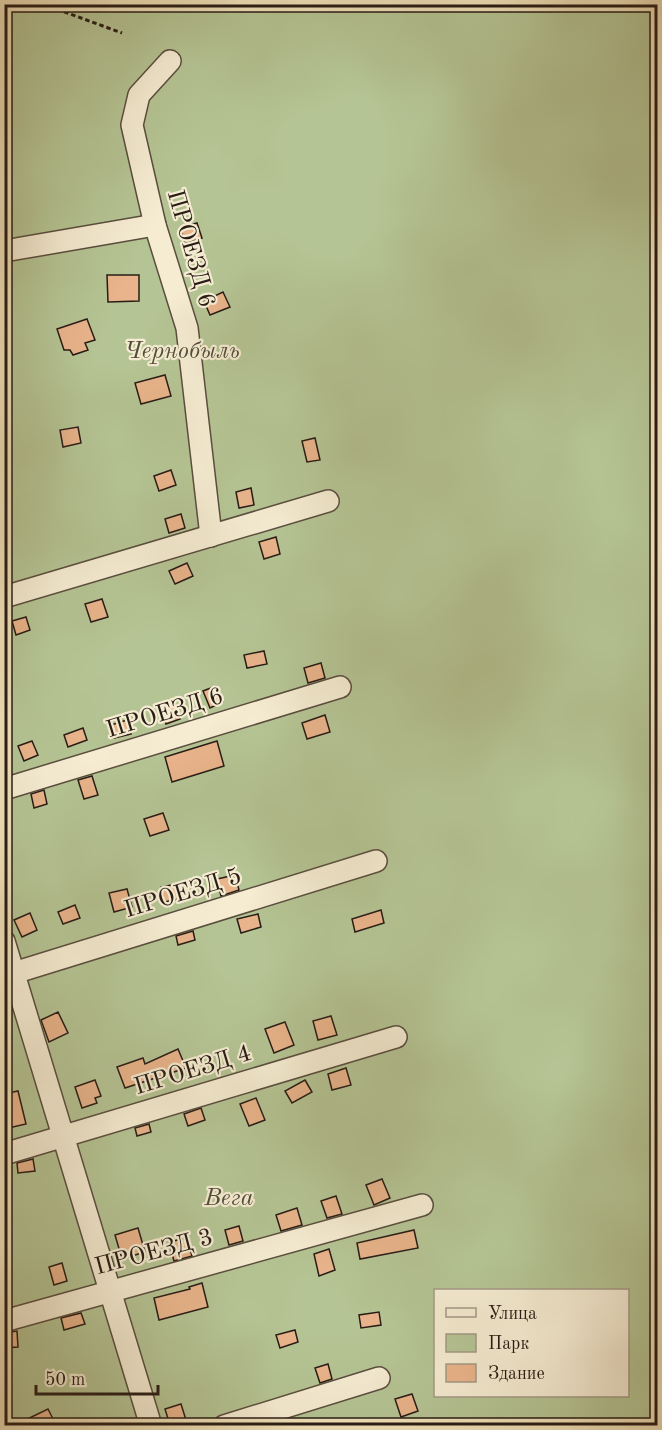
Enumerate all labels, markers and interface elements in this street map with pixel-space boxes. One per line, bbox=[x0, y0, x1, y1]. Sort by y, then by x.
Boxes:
street label: ПРОЕЗД 6 bbox=[162, 187, 218, 311]
park label: Чернобыль bbox=[124, 340, 240, 364]
street label: ПРОЕЗД 6 bbox=[103, 685, 227, 743]
street label: ПРОЕЗД 5 bbox=[121, 865, 245, 923]
street label: ПРОЕЗД 4 bbox=[131, 1042, 255, 1100]
park label: Вега bbox=[203, 1187, 254, 1211]
street label: ПРОЕЗД 3 bbox=[92, 1226, 216, 1280]
legend bbox=[434, 1289, 629, 1397]
text: Улица bbox=[488, 1305, 537, 1323]
text: Парк bbox=[488, 1335, 529, 1353]
scale bar bbox=[36, 1358, 158, 1396]
text: Здание bbox=[488, 1365, 545, 1383]
text: 50 m bbox=[45, 1371, 85, 1389]

